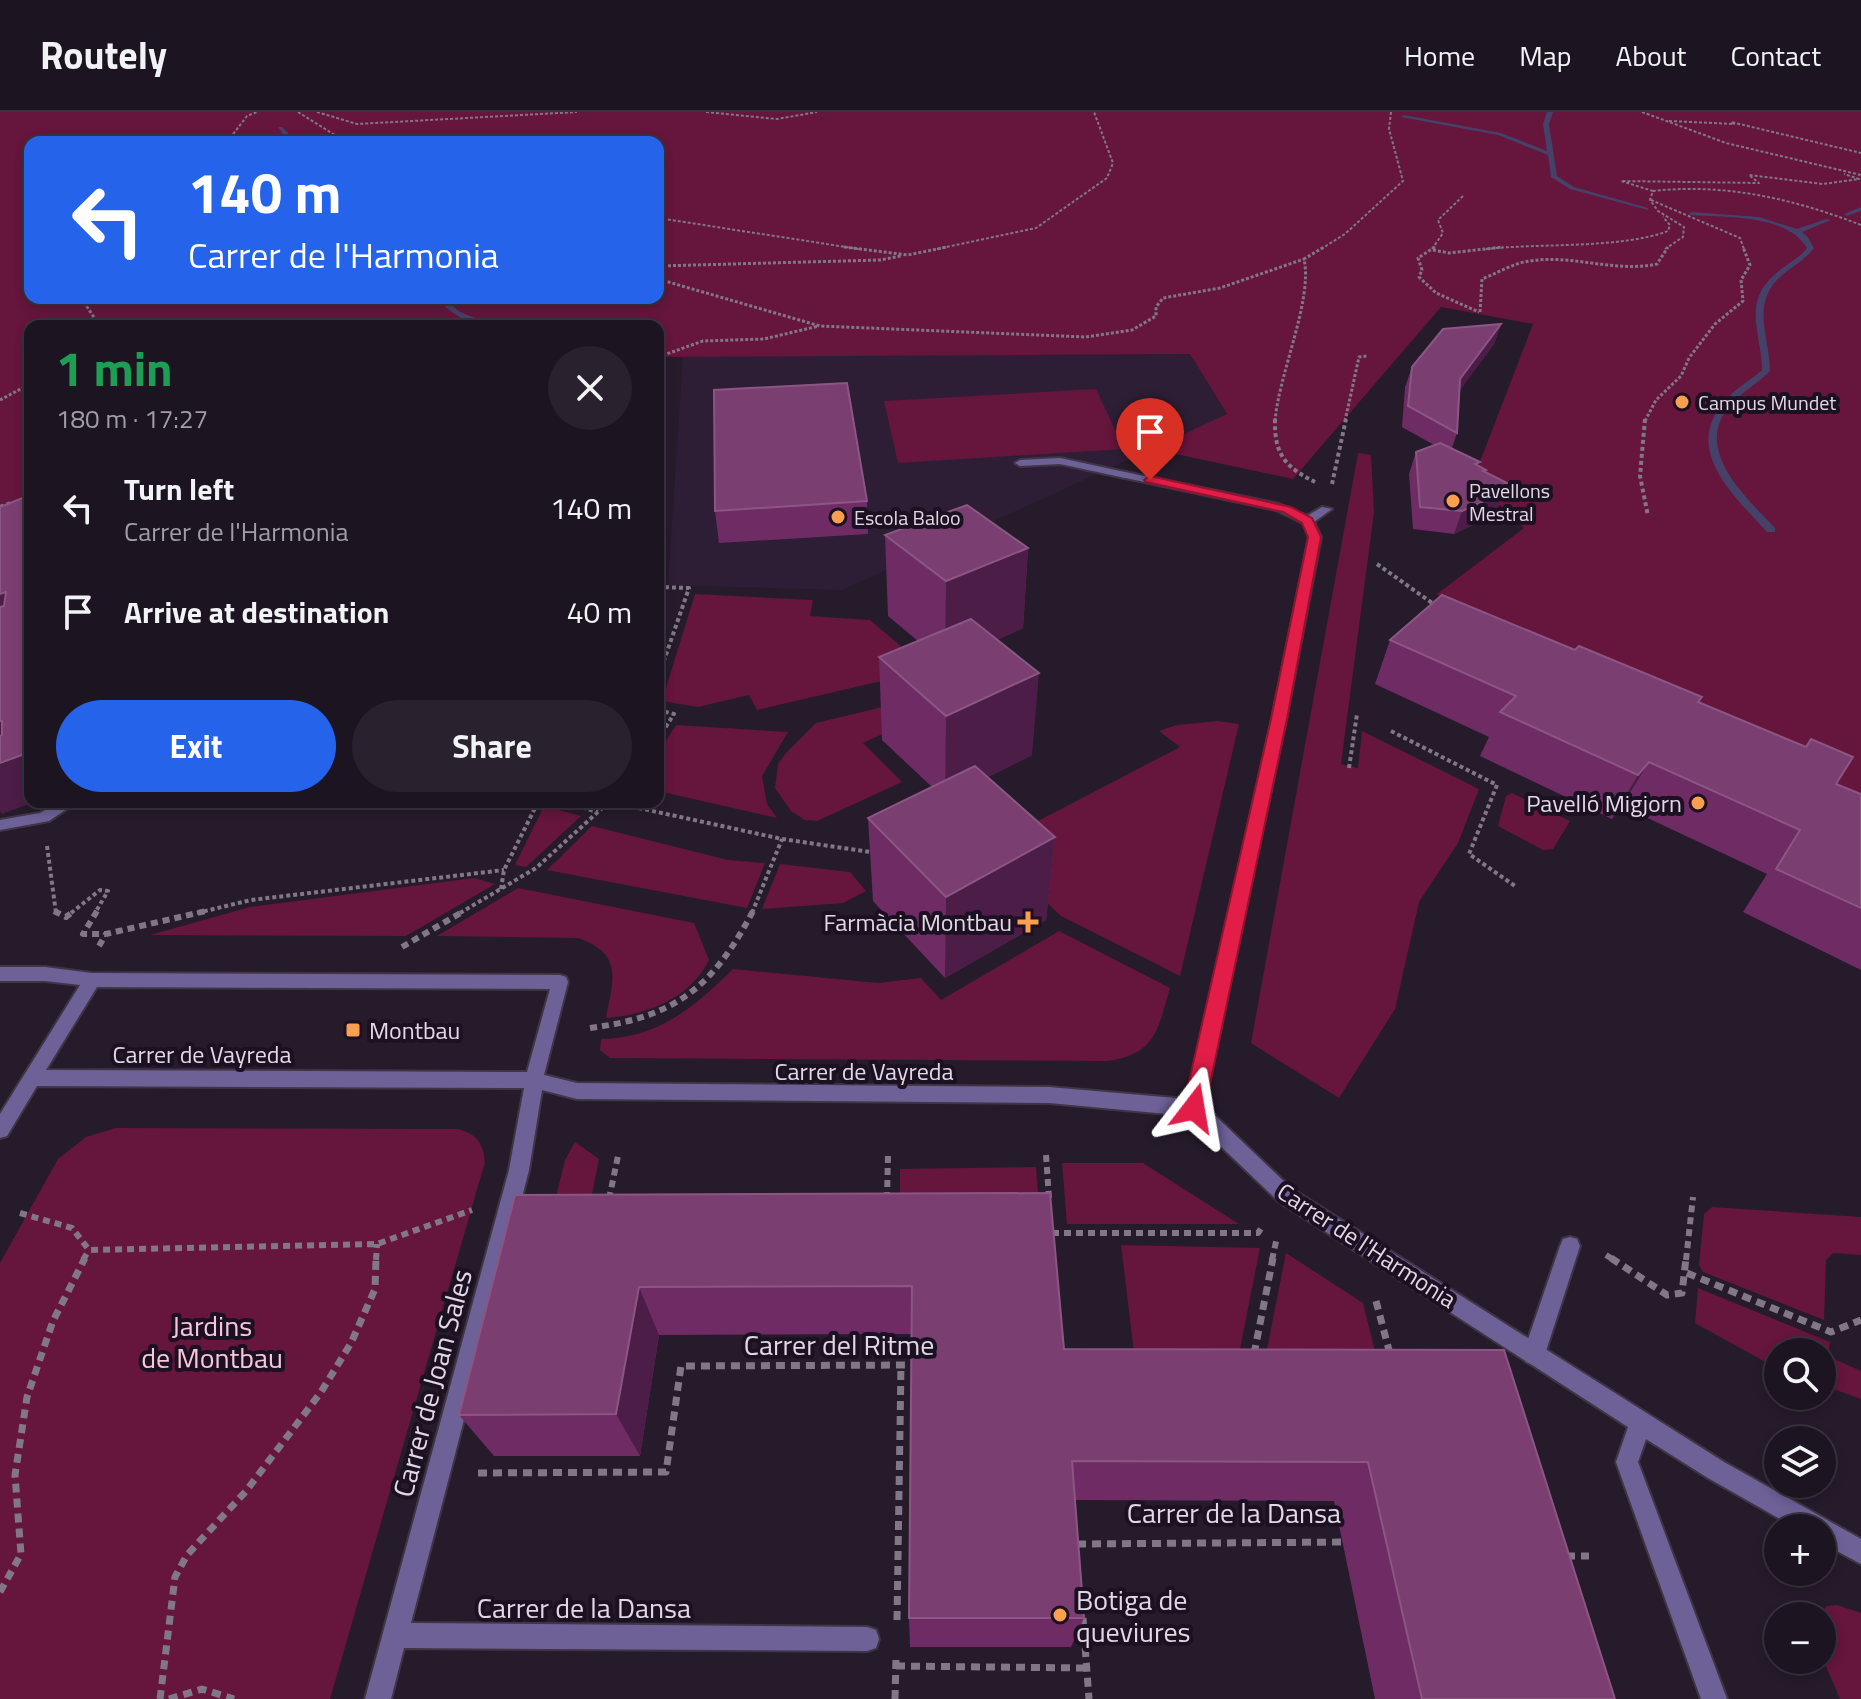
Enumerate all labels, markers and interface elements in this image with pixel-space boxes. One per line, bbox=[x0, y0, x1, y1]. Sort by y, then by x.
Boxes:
text: Routely bbox=[40, 26, 167, 84]
text: Home bbox=[1404, 34, 1475, 77]
text: Map bbox=[1519, 34, 1572, 77]
text: About bbox=[1616, 34, 1686, 77]
text: Contact bbox=[1730, 34, 1821, 77]
text: 140 m bbox=[188, 150, 341, 235]
icon: left bbox=[56, 168, 160, 272]
text: Carrer de l'Harmonia bbox=[188, 227, 499, 282]
text: 1 min bbox=[56, 332, 173, 405]
button: close bbox=[548, 346, 632, 430]
place label: Campus Mundet bbox=[1698, 387, 1836, 418]
marker: Campus Mundet bbox=[1673, 393, 1691, 411]
pin bbox=[1116, 398, 1184, 480]
text: 180 m · 17:27 bbox=[56, 399, 208, 438]
icon: arrive bbox=[1128, 410, 1172, 454]
text: Turn left bbox=[124, 466, 234, 512]
place label: Pavellons Mestral bbox=[1469, 475, 1550, 529]
text: 140 m bbox=[550, 485, 632, 531]
icon: left bbox=[56, 486, 100, 530]
marker: Pavellons Mestral bbox=[1444, 492, 1462, 510]
place label: Escola Baloo bbox=[854, 502, 961, 533]
marker: Escola Baloo bbox=[829, 508, 847, 526]
text: Carrer de l'Harmonia bbox=[124, 512, 348, 551]
text: Arrive at destination bbox=[124, 589, 389, 635]
text: 40 m bbox=[567, 589, 632, 635]
icon: arrive bbox=[56, 590, 100, 634]
button: Exit bbox=[56, 700, 336, 792]
button: Share bbox=[352, 700, 632, 792]
place label: Pavelló Migjorn bbox=[1526, 785, 1682, 821]
marker: Pavelló Migjorn bbox=[1689, 794, 1707, 812]
place label: Farmàcia Montbau bbox=[823, 904, 1012, 940]
marker: Farmàcia Montbau bbox=[1019, 913, 1037, 931]
place label: Montbau bbox=[369, 1012, 460, 1048]
marker: Montbau bbox=[344, 1021, 362, 1039]
street label: Carrer de Vayreda bbox=[113, 1036, 291, 1072]
street label: Carrer de Vayreda bbox=[775, 1053, 953, 1089]
position arrow bbox=[1152, 1066, 1236, 1150]
street label: Carrer de l'Harmonia bbox=[1270, 1173, 1464, 1317]
street label: Carrer de Joan Sales bbox=[381, 1264, 483, 1502]
park label: Jardins de Montbau bbox=[141, 1304, 283, 1379]
street label: Carrer del Ritme bbox=[744, 1323, 934, 1366]
map controls bbox=[1764, 1338, 1836, 1674]
button: search bbox=[1764, 1338, 1836, 1410]
button: layers bbox=[1764, 1426, 1836, 1498]
street label: Carrer de la Dansa bbox=[1127, 1491, 1341, 1534]
button: + bbox=[1764, 1514, 1836, 1586]
place label: Botiga de queviures bbox=[1076, 1578, 1191, 1653]
street label: Carrer de la Dansa bbox=[477, 1586, 691, 1629]
button: − bbox=[1764, 1602, 1836, 1674]
marker: Botiga de queviures bbox=[1051, 1606, 1069, 1624]

